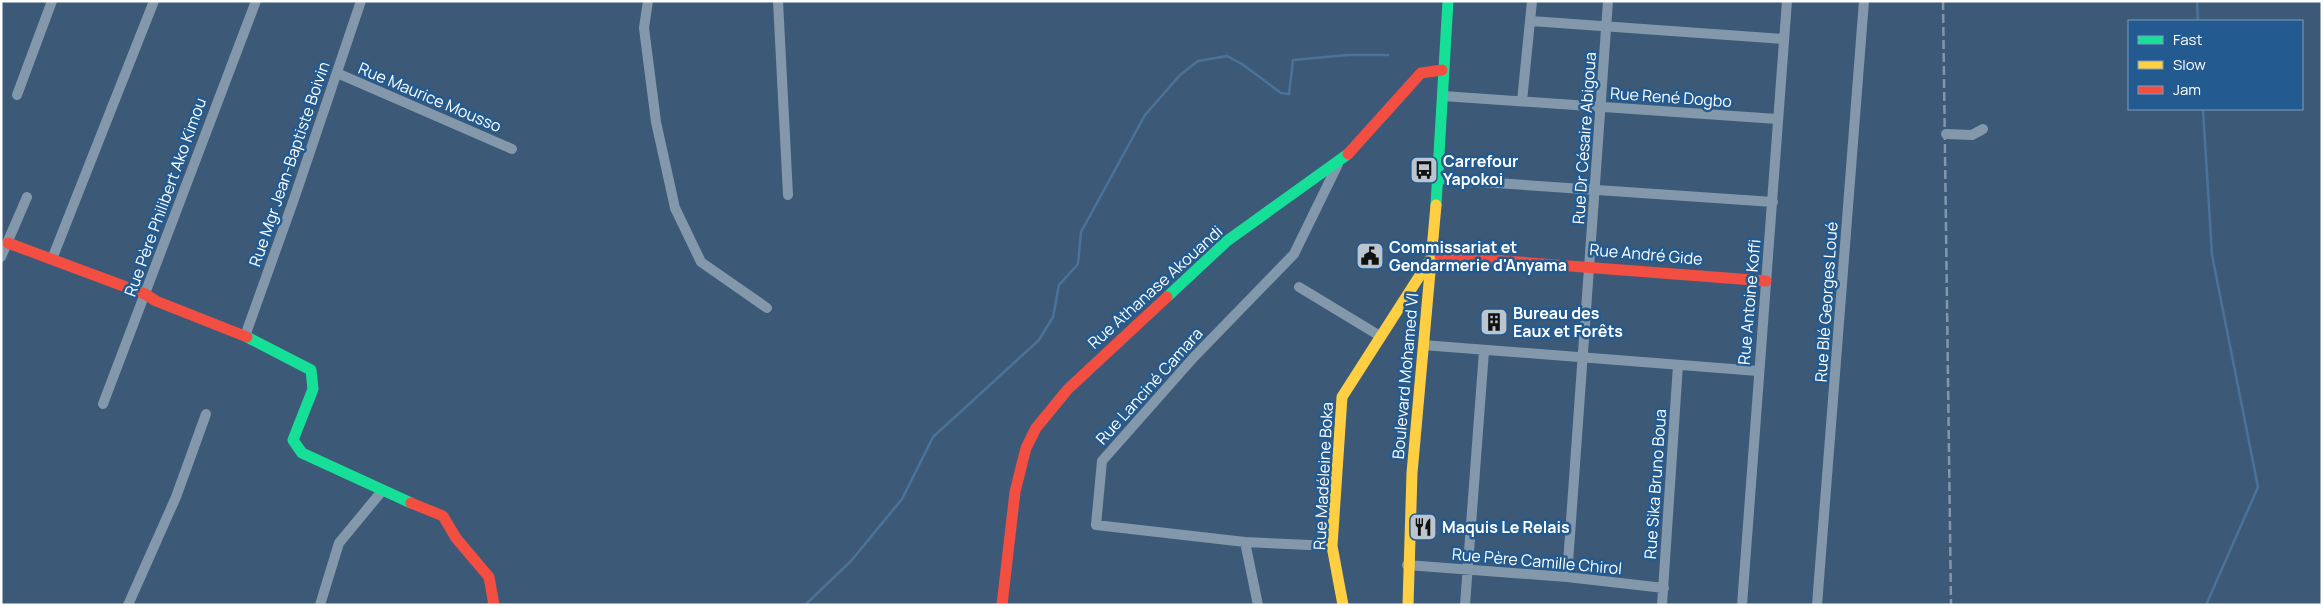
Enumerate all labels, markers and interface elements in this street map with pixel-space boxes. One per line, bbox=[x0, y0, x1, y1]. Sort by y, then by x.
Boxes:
legend bbox=[2128, 20, 2303, 110]
text: Fast bbox=[2173, 29, 2202, 50]
street label: Rue Dr Césaire Abigoua bbox=[1567, 51, 1601, 225]
text: Slow bbox=[2173, 54, 2206, 75]
street label: Rue Maurice Mousso bbox=[355, 57, 505, 137]
street label: Rue Mgr Jean-Baptiste Boivin bbox=[244, 59, 334, 269]
text: Jam bbox=[2173, 79, 2201, 100]
street label: Rue René Dogbo bbox=[1609, 82, 1733, 112]
street label: Rue Père Philibert Ako Kimou bbox=[119, 94, 211, 300]
place label: Carrefour Yapokoi bbox=[1443, 150, 1518, 190]
bus stop icon: Carrefour Yapokoi bbox=[1409, 155, 1439, 185]
street label: Rue Athanase Akouandi bbox=[1083, 220, 1227, 354]
street label: Rue Blé Georges Loué bbox=[1809, 221, 1843, 383]
place label: Commissariat et Gendarmerie d'Anyama bbox=[1389, 236, 1567, 276]
street label: Rue André Gide bbox=[1589, 238, 1703, 270]
street label: Rue Antoine Koffi bbox=[1733, 238, 1765, 366]
public building icon: Commissariat et Gendarmerie d'Anyama bbox=[1355, 241, 1385, 271]
street label: Boulevard Mohamed VI bbox=[1387, 292, 1423, 460]
place label: Bureau des Eaux et Forêts bbox=[1513, 302, 1623, 342]
building icon: Bureau des Eaux et Forêts bbox=[1479, 307, 1509, 337]
street label: Rue Lanciné Camara bbox=[1091, 323, 1207, 449]
street label: Rue Madéleine Boka bbox=[1308, 401, 1338, 551]
street label: Rue Sika Bruno Boua bbox=[1639, 408, 1671, 560]
restaurant icon: Maquis Le Relais bbox=[1408, 512, 1438, 542]
place label: Maquis Le Relais bbox=[1442, 516, 1570, 538]
street label: Rue Père Camille Chirol bbox=[1451, 543, 1623, 579]

